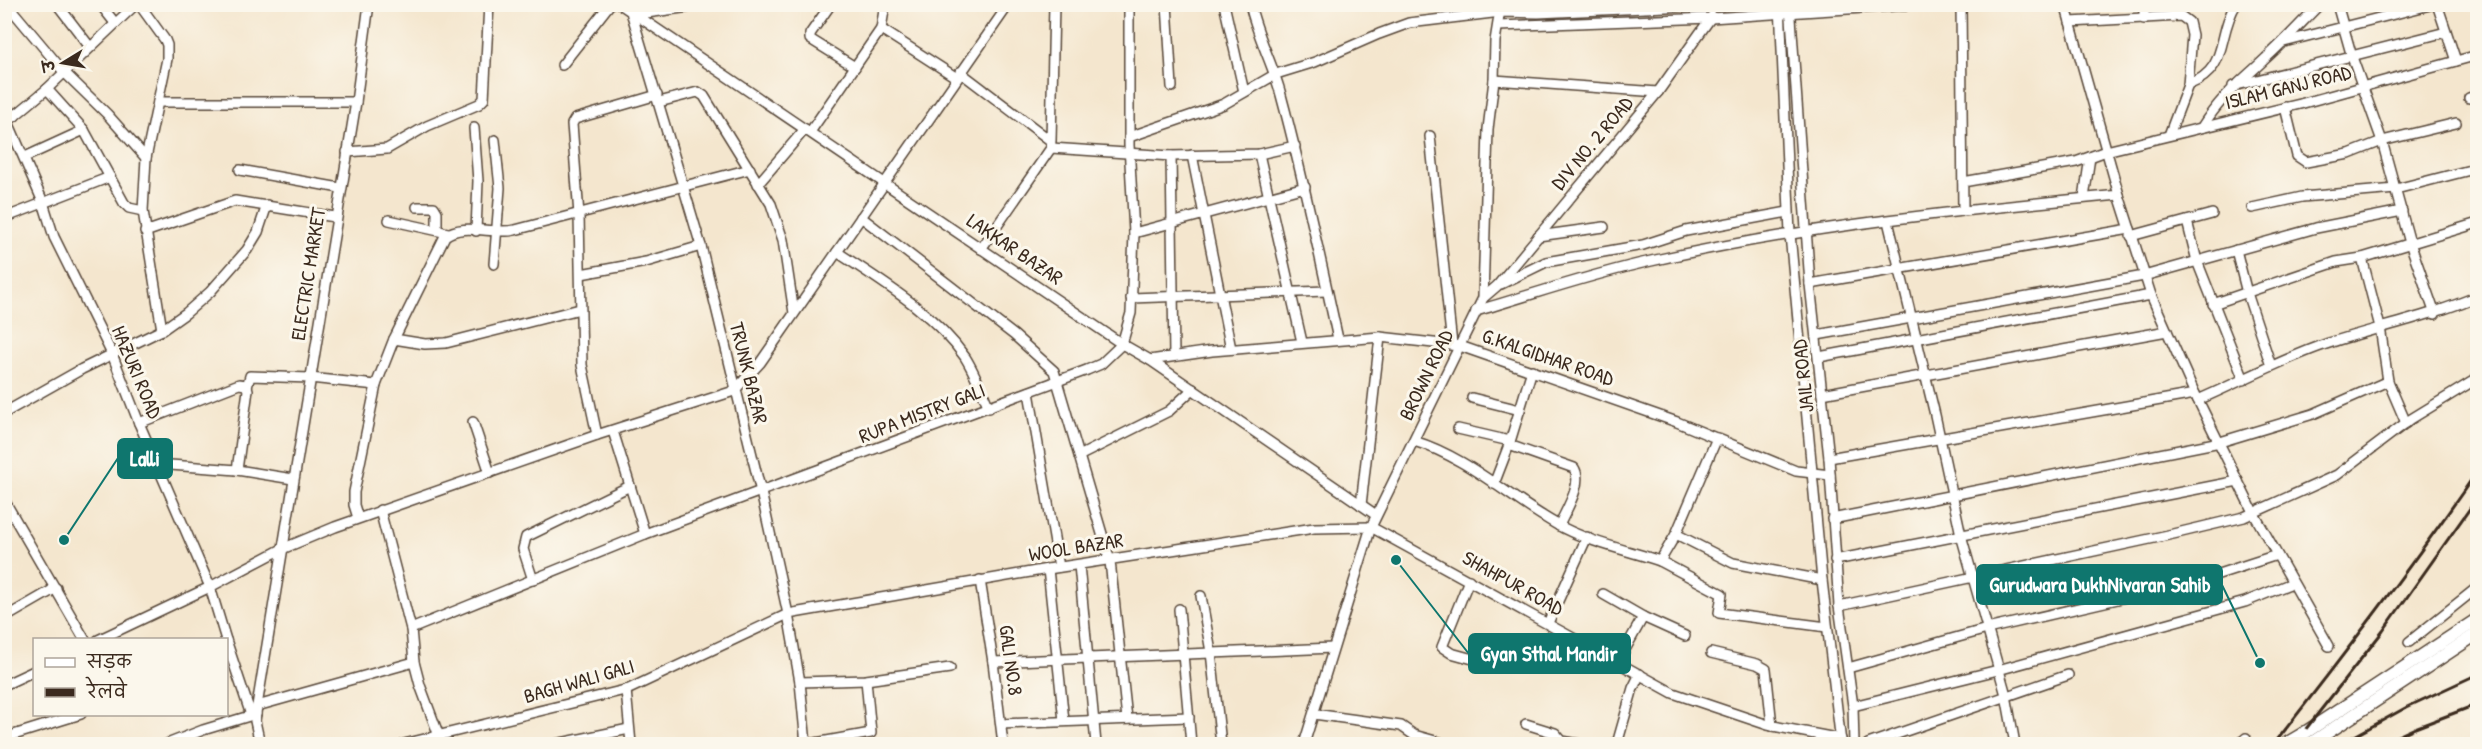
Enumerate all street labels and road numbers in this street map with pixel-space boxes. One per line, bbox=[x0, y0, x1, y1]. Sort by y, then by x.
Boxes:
street label: ISLAM GANJ ROAD bbox=[2222, 58, 2354, 115]
street label: DIV NO. 2 ROAD bbox=[1545, 90, 1639, 195]
street label: ELECTRIC MARKET bbox=[284, 205, 331, 342]
street label: LAKKAR BAZAR bbox=[962, 207, 1069, 291]
street label: TRUNK BAZAR bbox=[724, 319, 775, 427]
street label: HAZURI ROAD bbox=[106, 321, 169, 423]
street label: G.KALGIDHAR ROAD bbox=[1479, 321, 1618, 392]
street label: BROWN ROAD bbox=[1392, 325, 1459, 424]
street label: JAIL ROAD bbox=[1785, 338, 1820, 414]
street label: RUPA MISTRY GALI bbox=[855, 376, 989, 449]
street label: WOOL BAZAR bbox=[1027, 526, 1125, 567]
street label: SHAHPUR ROAD bbox=[1458, 544, 1569, 622]
street label: GALI NO.8 bbox=[993, 623, 1030, 697]
street label: BAGH WALI GALI bbox=[520, 652, 637, 709]

